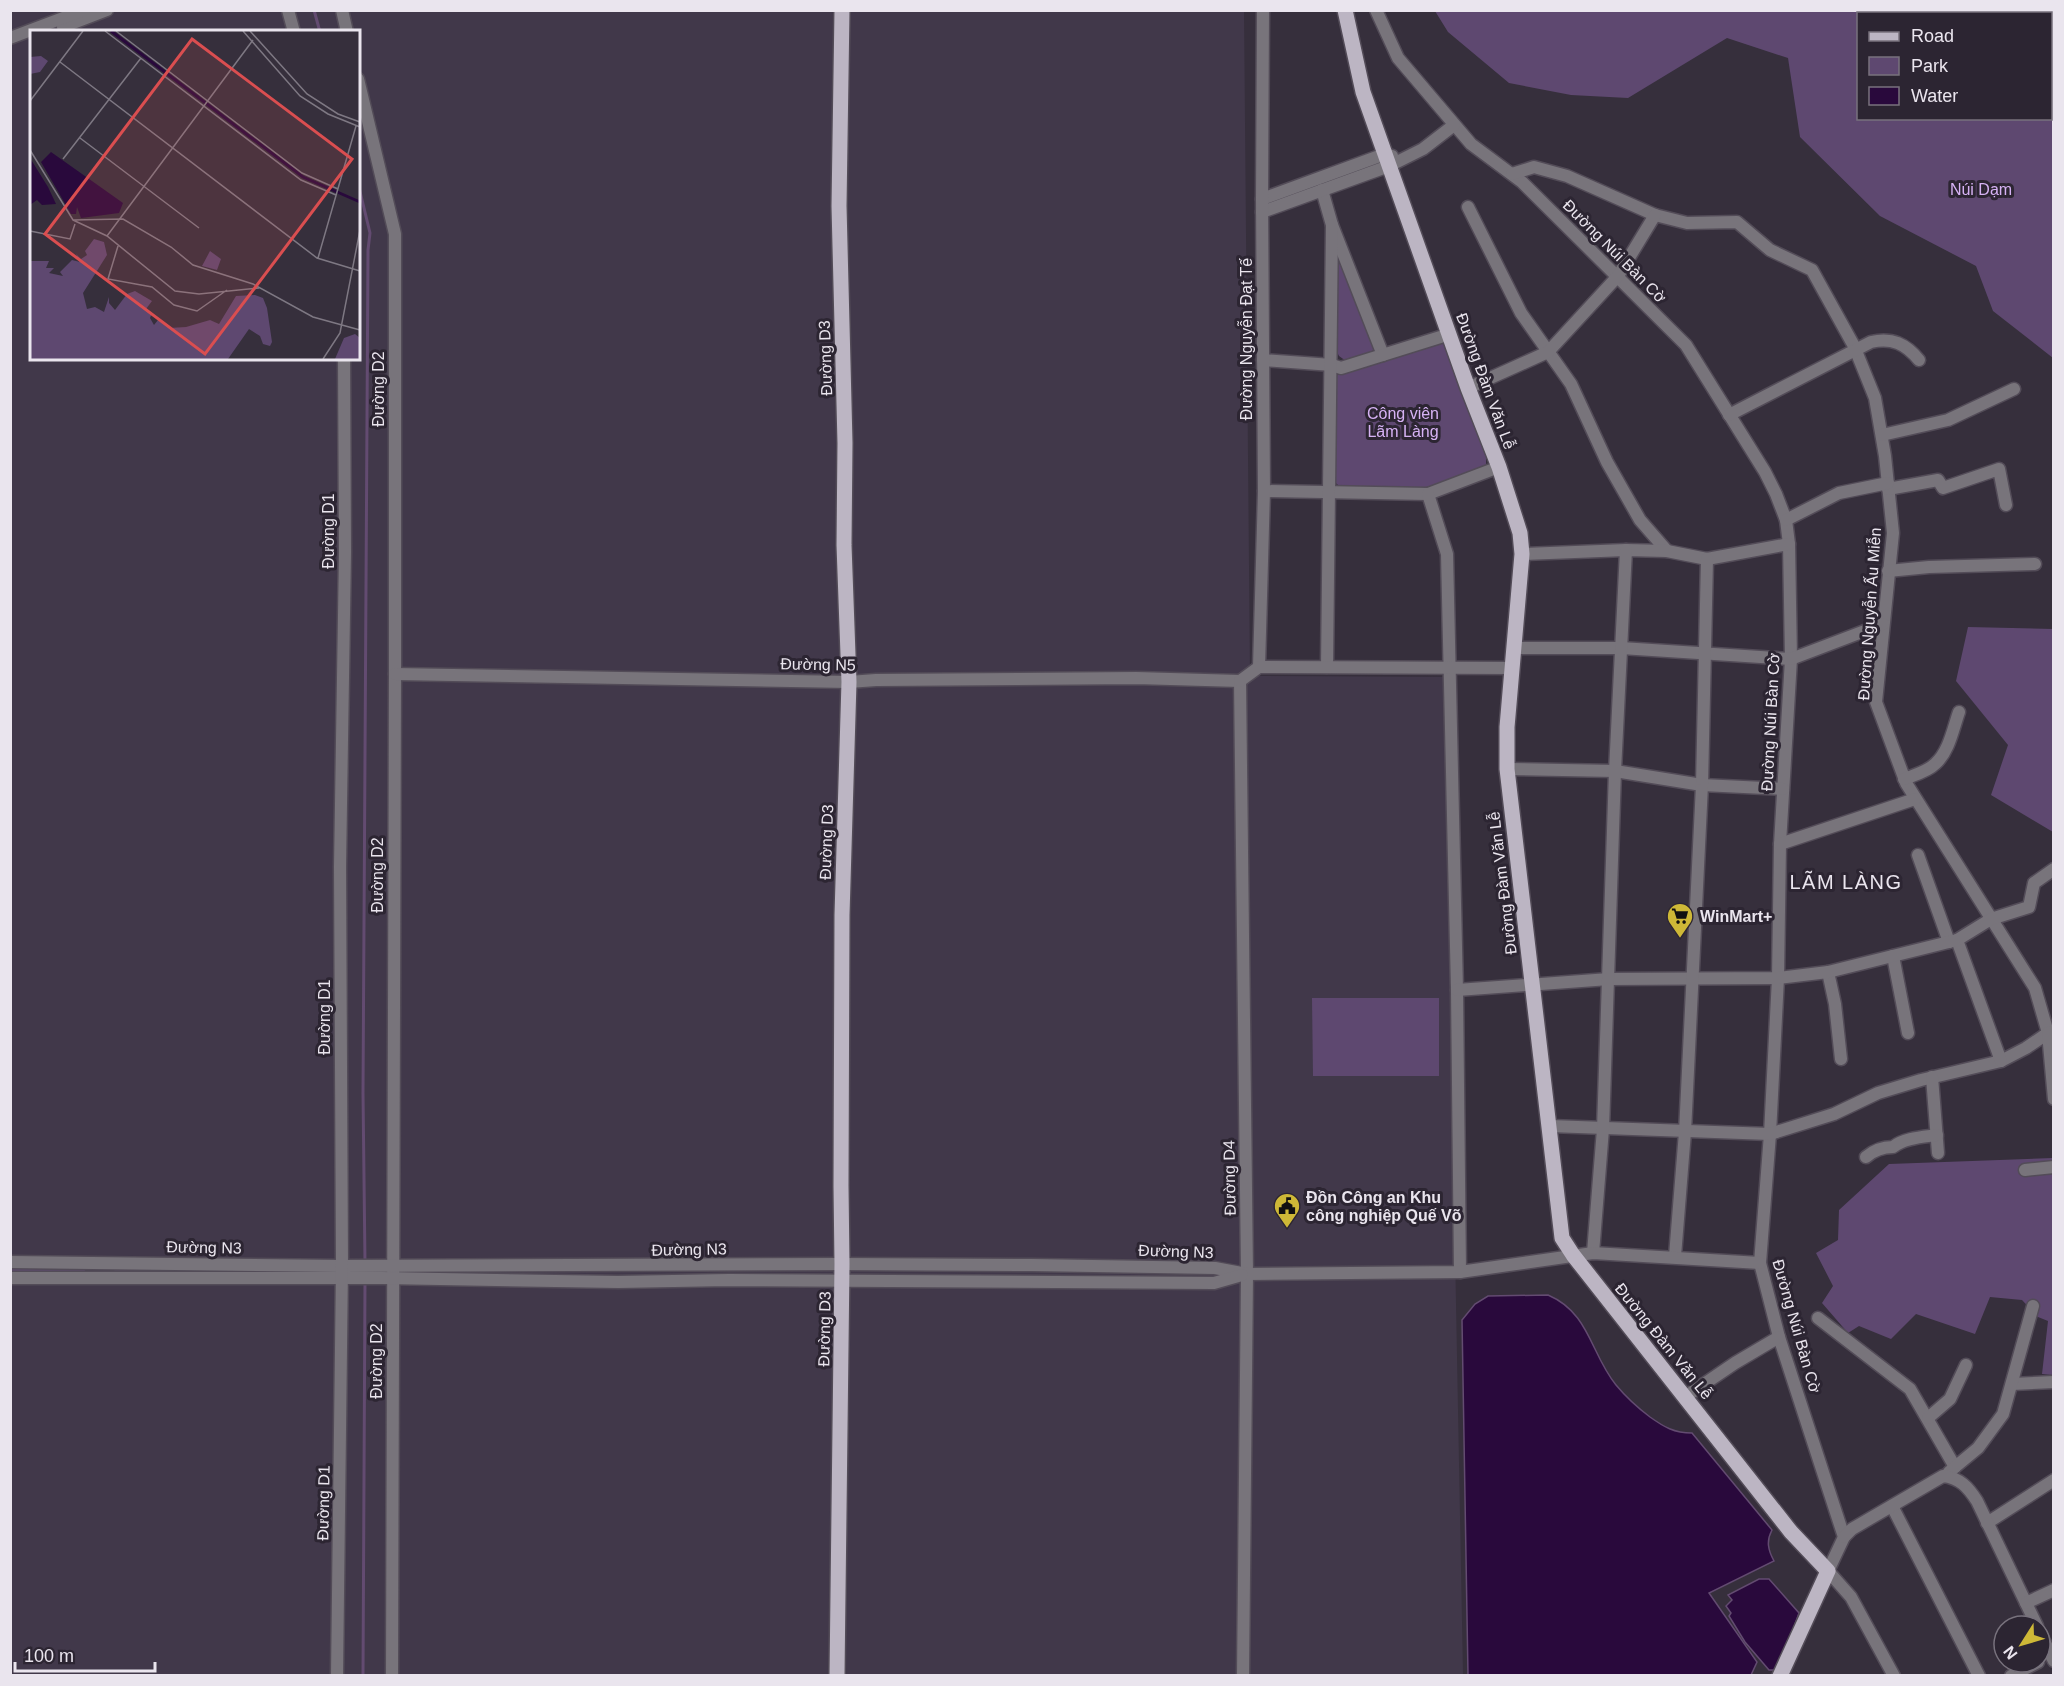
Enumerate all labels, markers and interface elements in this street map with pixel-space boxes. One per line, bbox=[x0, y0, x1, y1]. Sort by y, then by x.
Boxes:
legend bbox=[1857, 12, 2052, 120]
text: Road bbox=[1911, 26, 1954, 46]
inset map bbox=[30, 30, 360, 360]
text: Park bbox=[1911, 56, 1949, 76]
text: Water bbox=[1911, 86, 1958, 106]
park label: Núi Dạm bbox=[1950, 181, 2012, 198]
street label: Đường Núi Bàn Cờ bbox=[1560, 196, 1670, 307]
street label: Đường Nguyễn Đạt Tế bbox=[1237, 258, 1255, 420]
street label: Đường Đàm Văn Lễ bbox=[1453, 310, 1519, 452]
street label: Đường D3 bbox=[816, 320, 835, 396]
street label: Đường D2 bbox=[370, 351, 387, 427]
park label: Công viên Lãm Làng bbox=[1367, 405, 1439, 440]
street label: Đường D1 bbox=[320, 493, 337, 569]
street label: Đường Nguyễn Ấu Miễn bbox=[1854, 527, 1884, 701]
street label: Đường Núi Bàn Cờ bbox=[1758, 652, 1783, 792]
street label: Đường N5 bbox=[780, 655, 856, 674]
street label: Đường D3 bbox=[817, 804, 836, 880]
street label: Đường Đàm Văn Lễ bbox=[1484, 810, 1520, 956]
street label: Đường D2 bbox=[369, 837, 386, 913]
district label: LÃM LÀNG bbox=[1789, 870, 1903, 893]
supermarket icon: WinMart+ bbox=[1665, 901, 1695, 939]
place label: WinMart+ bbox=[1700, 908, 1772, 925]
street label: Đường D1 bbox=[316, 979, 333, 1055]
street label: Đường D4 bbox=[1220, 1140, 1239, 1216]
place label: Đồn Công an Khu công nghiệp Quế Võ bbox=[1306, 1189, 1462, 1224]
public building icon: Đồn Công an Khu công nghiệp Quế Võ bbox=[1272, 1191, 1302, 1229]
street label: Đường N3 bbox=[166, 1238, 242, 1257]
street label: Đường N3 bbox=[651, 1240, 727, 1259]
street label: Đường N3 bbox=[1138, 1242, 1214, 1261]
street label: Đường Núi Bàn Cờ bbox=[1769, 1257, 1824, 1395]
street label: Đường Đàm Văn Lễ bbox=[1612, 1279, 1716, 1403]
street label: Đường D3 bbox=[815, 1291, 834, 1367]
street label: Đường D2 bbox=[368, 1323, 385, 1399]
street label: Đường D1 bbox=[314, 1465, 333, 1541]
north arrow bbox=[1992, 1614, 2052, 1674]
scale bar bbox=[15, 1635, 154, 1673]
text: N bbox=[2000, 1643, 2021, 1662]
text: 100 m bbox=[24, 1646, 74, 1666]

